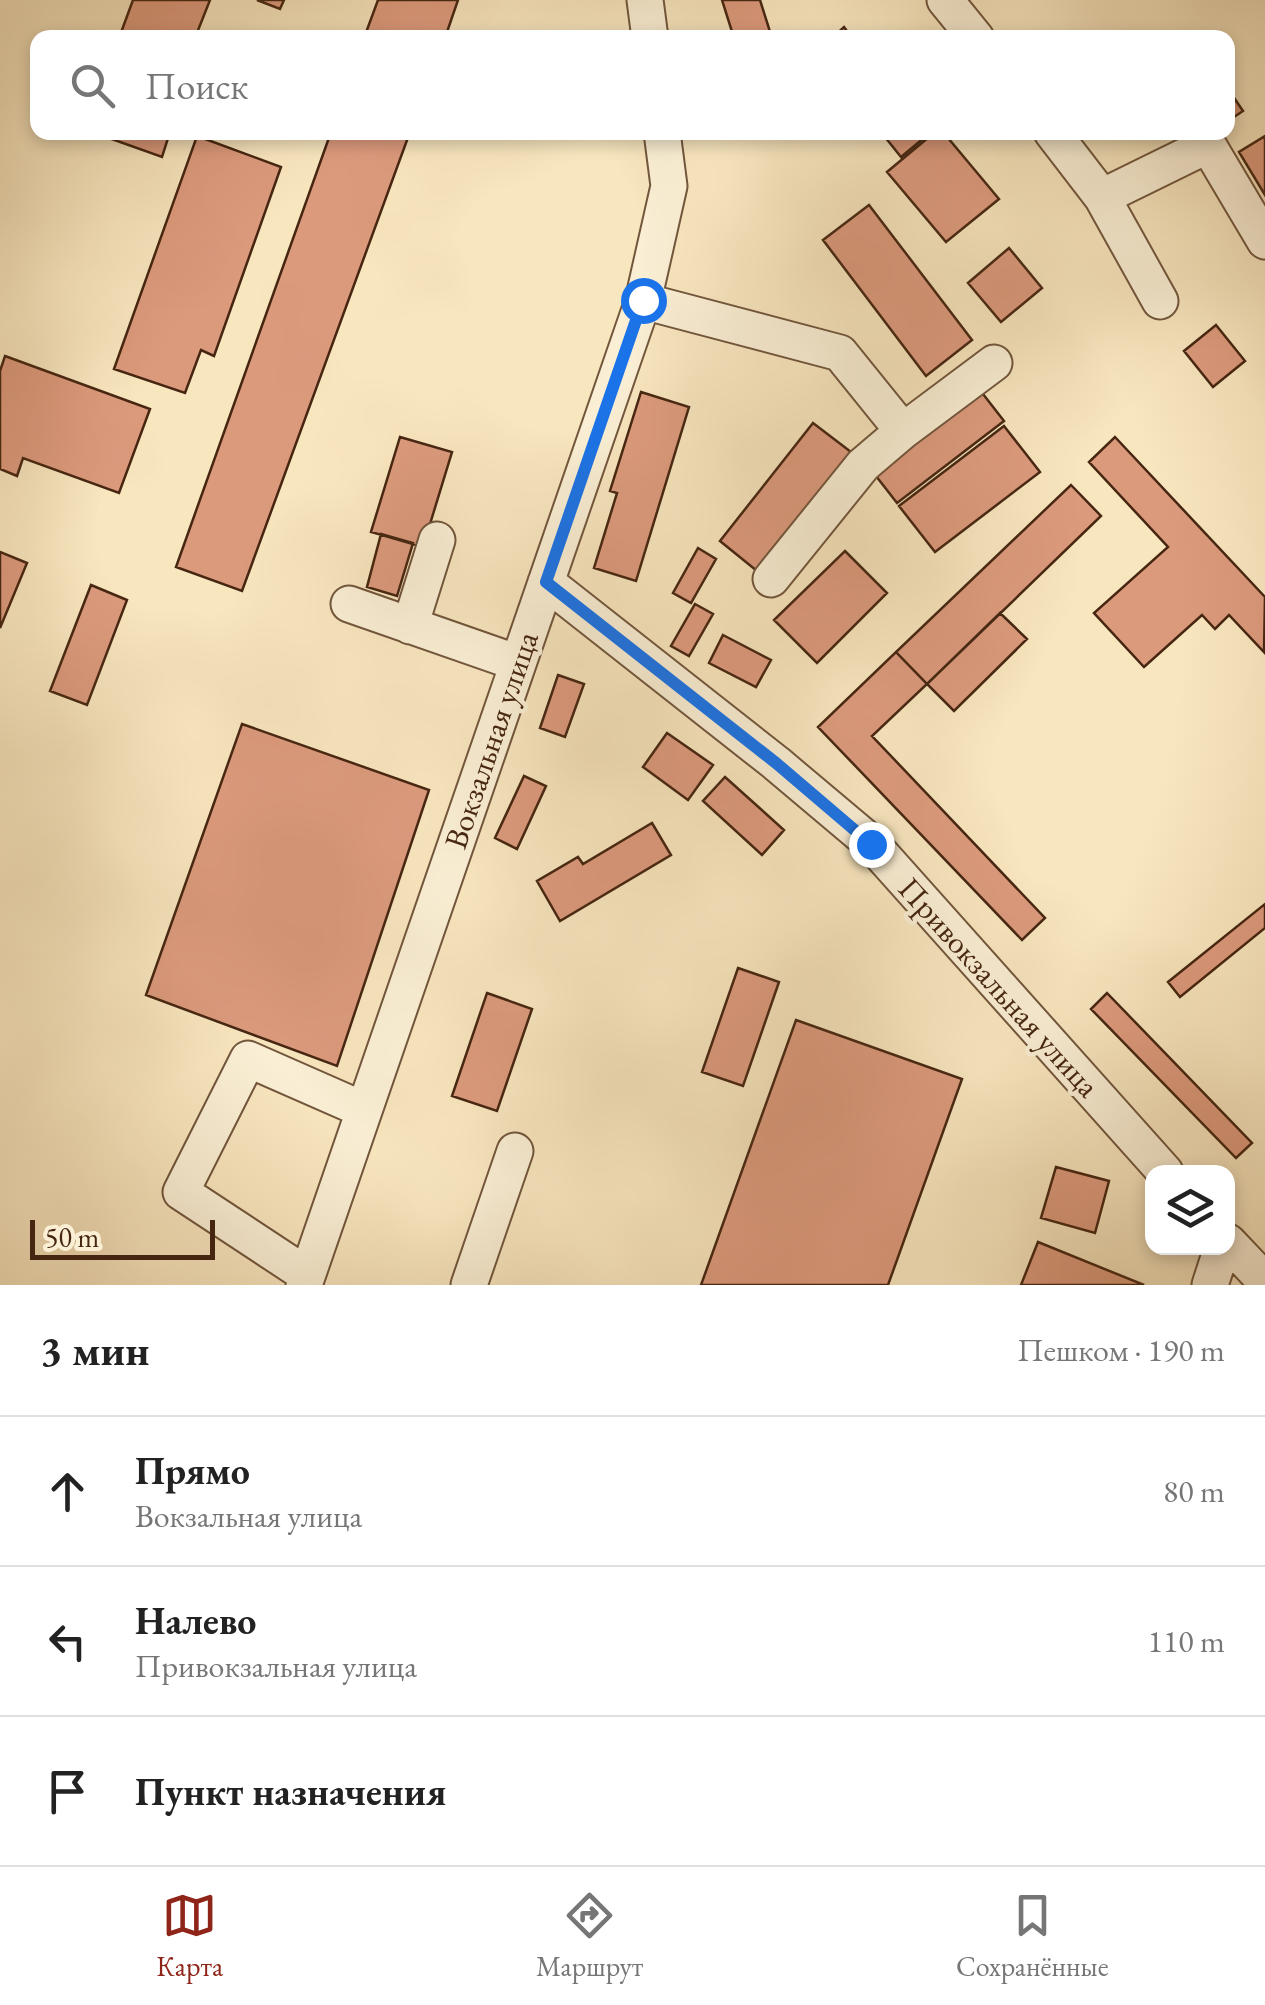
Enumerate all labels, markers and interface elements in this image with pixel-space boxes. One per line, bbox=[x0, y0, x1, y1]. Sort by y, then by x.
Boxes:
search box bbox=[30, 30, 1235, 140]
icon: search bbox=[65, 58, 120, 113]
text: Поиск bbox=[145, 61, 248, 110]
route start bbox=[621, 278, 667, 324]
street label: Вокзальная улица bbox=[434, 625, 548, 854]
route end bbox=[849, 822, 895, 868]
street label: Привокзальная улица bbox=[889, 868, 1109, 1106]
map controls bbox=[1145, 1165, 1235, 1255]
button: layers bbox=[1145, 1165, 1235, 1255]
scale bar bbox=[30, 1215, 215, 1260]
text: 50 m bbox=[45, 1219, 99, 1255]
text: 3 мин bbox=[40, 1323, 149, 1378]
text: Пешком · 190 m bbox=[1017, 1329, 1225, 1371]
text: Прямо bbox=[135, 1446, 250, 1495]
icon: ahead bbox=[40, 1464, 95, 1519]
text: 80 m bbox=[1163, 1470, 1225, 1512]
text: Вокзальная улица bbox=[135, 1495, 362, 1537]
text: Налево bbox=[135, 1596, 256, 1645]
icon: left bbox=[40, 1614, 95, 1669]
text: 110 m bbox=[1148, 1620, 1225, 1662]
text: Привокзальная улица bbox=[135, 1645, 417, 1687]
icon: arrive bbox=[40, 1764, 95, 1819]
text: Пункт назначения bbox=[135, 1767, 446, 1816]
tab: Карта bbox=[156, 1888, 223, 1984]
tab: Маршрут bbox=[536, 1888, 643, 1984]
tab: Сохранённые bbox=[956, 1888, 1109, 1984]

